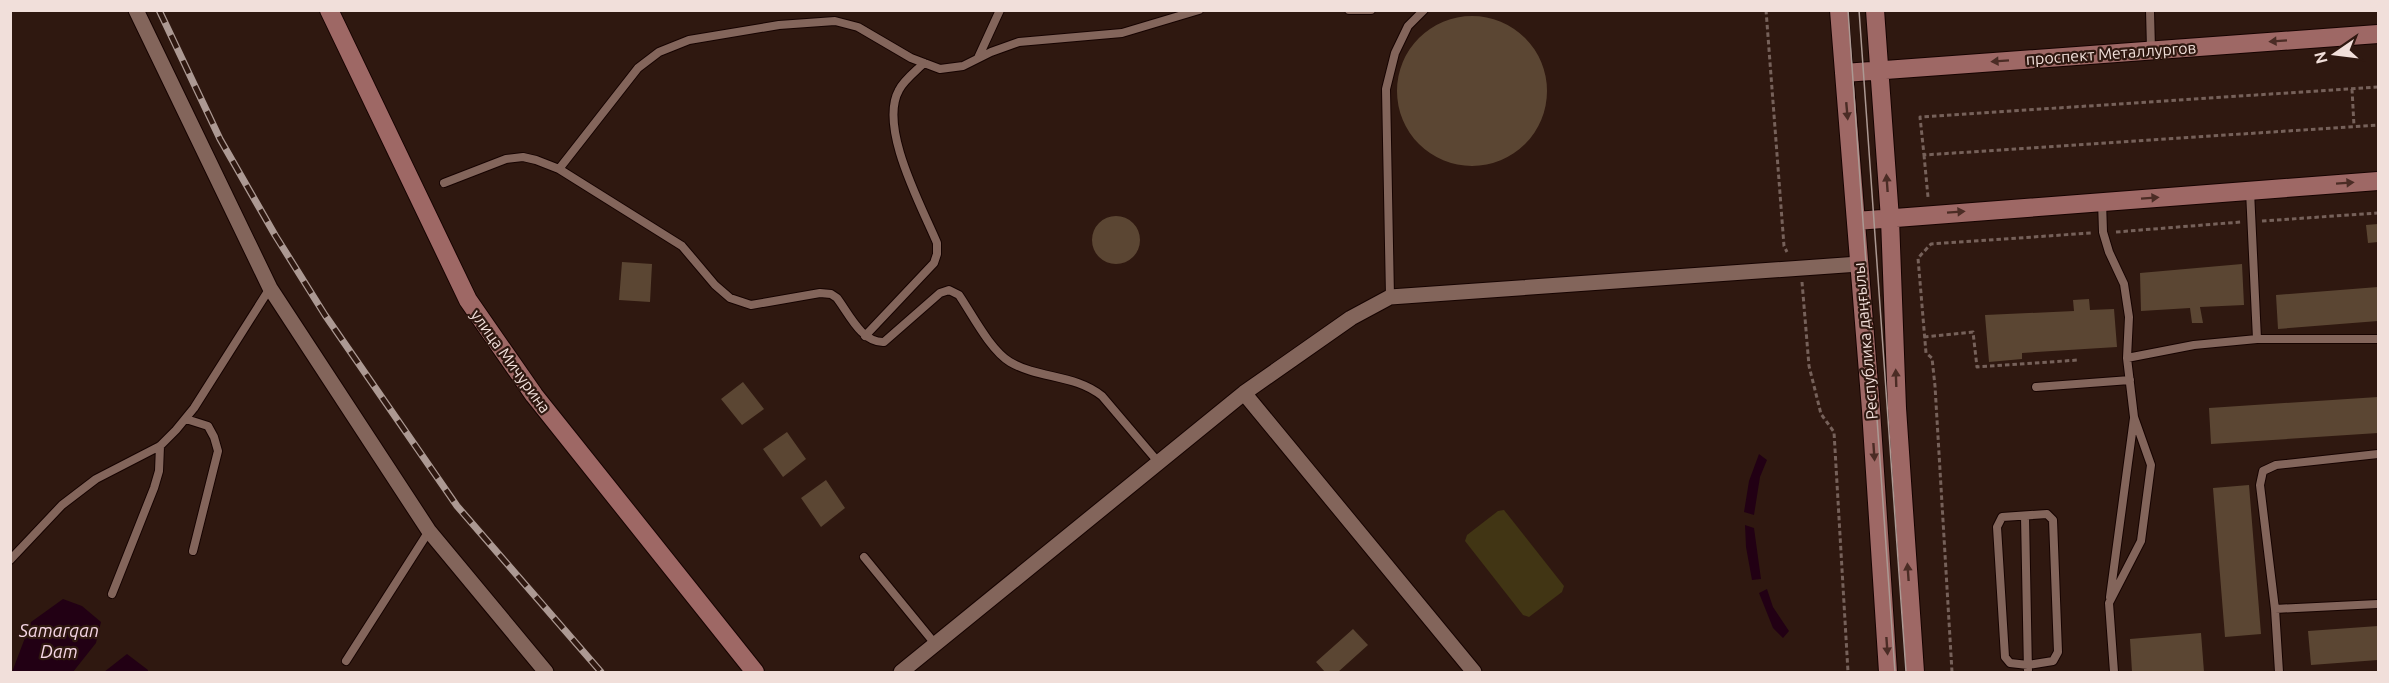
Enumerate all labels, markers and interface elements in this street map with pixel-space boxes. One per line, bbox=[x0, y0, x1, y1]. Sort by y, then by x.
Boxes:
north arrow bbox=[2305, 24, 2365, 84]
one-way arrow bbox=[2269, 36, 2288, 46]
street label: проспект Металлургов bbox=[2025, 38, 2197, 68]
text: N bbox=[2310, 50, 2331, 66]
one-way arrow bbox=[1990, 56, 2009, 65]
one-way arrow bbox=[1842, 101, 1852, 120]
one-way arrow bbox=[1883, 173, 1892, 192]
one-way arrow bbox=[2335, 179, 2354, 188]
one-way arrow bbox=[2141, 193, 2160, 202]
one-way arrow bbox=[1946, 207, 1965, 216]
street label: Республика даңғылы bbox=[1849, 262, 1881, 420]
street label: улица Мичурина bbox=[467, 306, 555, 416]
one-way arrow bbox=[1891, 368, 1901, 387]
one-way arrow bbox=[1869, 442, 1879, 461]
one-way arrow bbox=[1904, 563, 1913, 582]
water label: Samarqan Dam bbox=[18, 620, 99, 661]
one-way arrow bbox=[1882, 637, 1891, 656]

